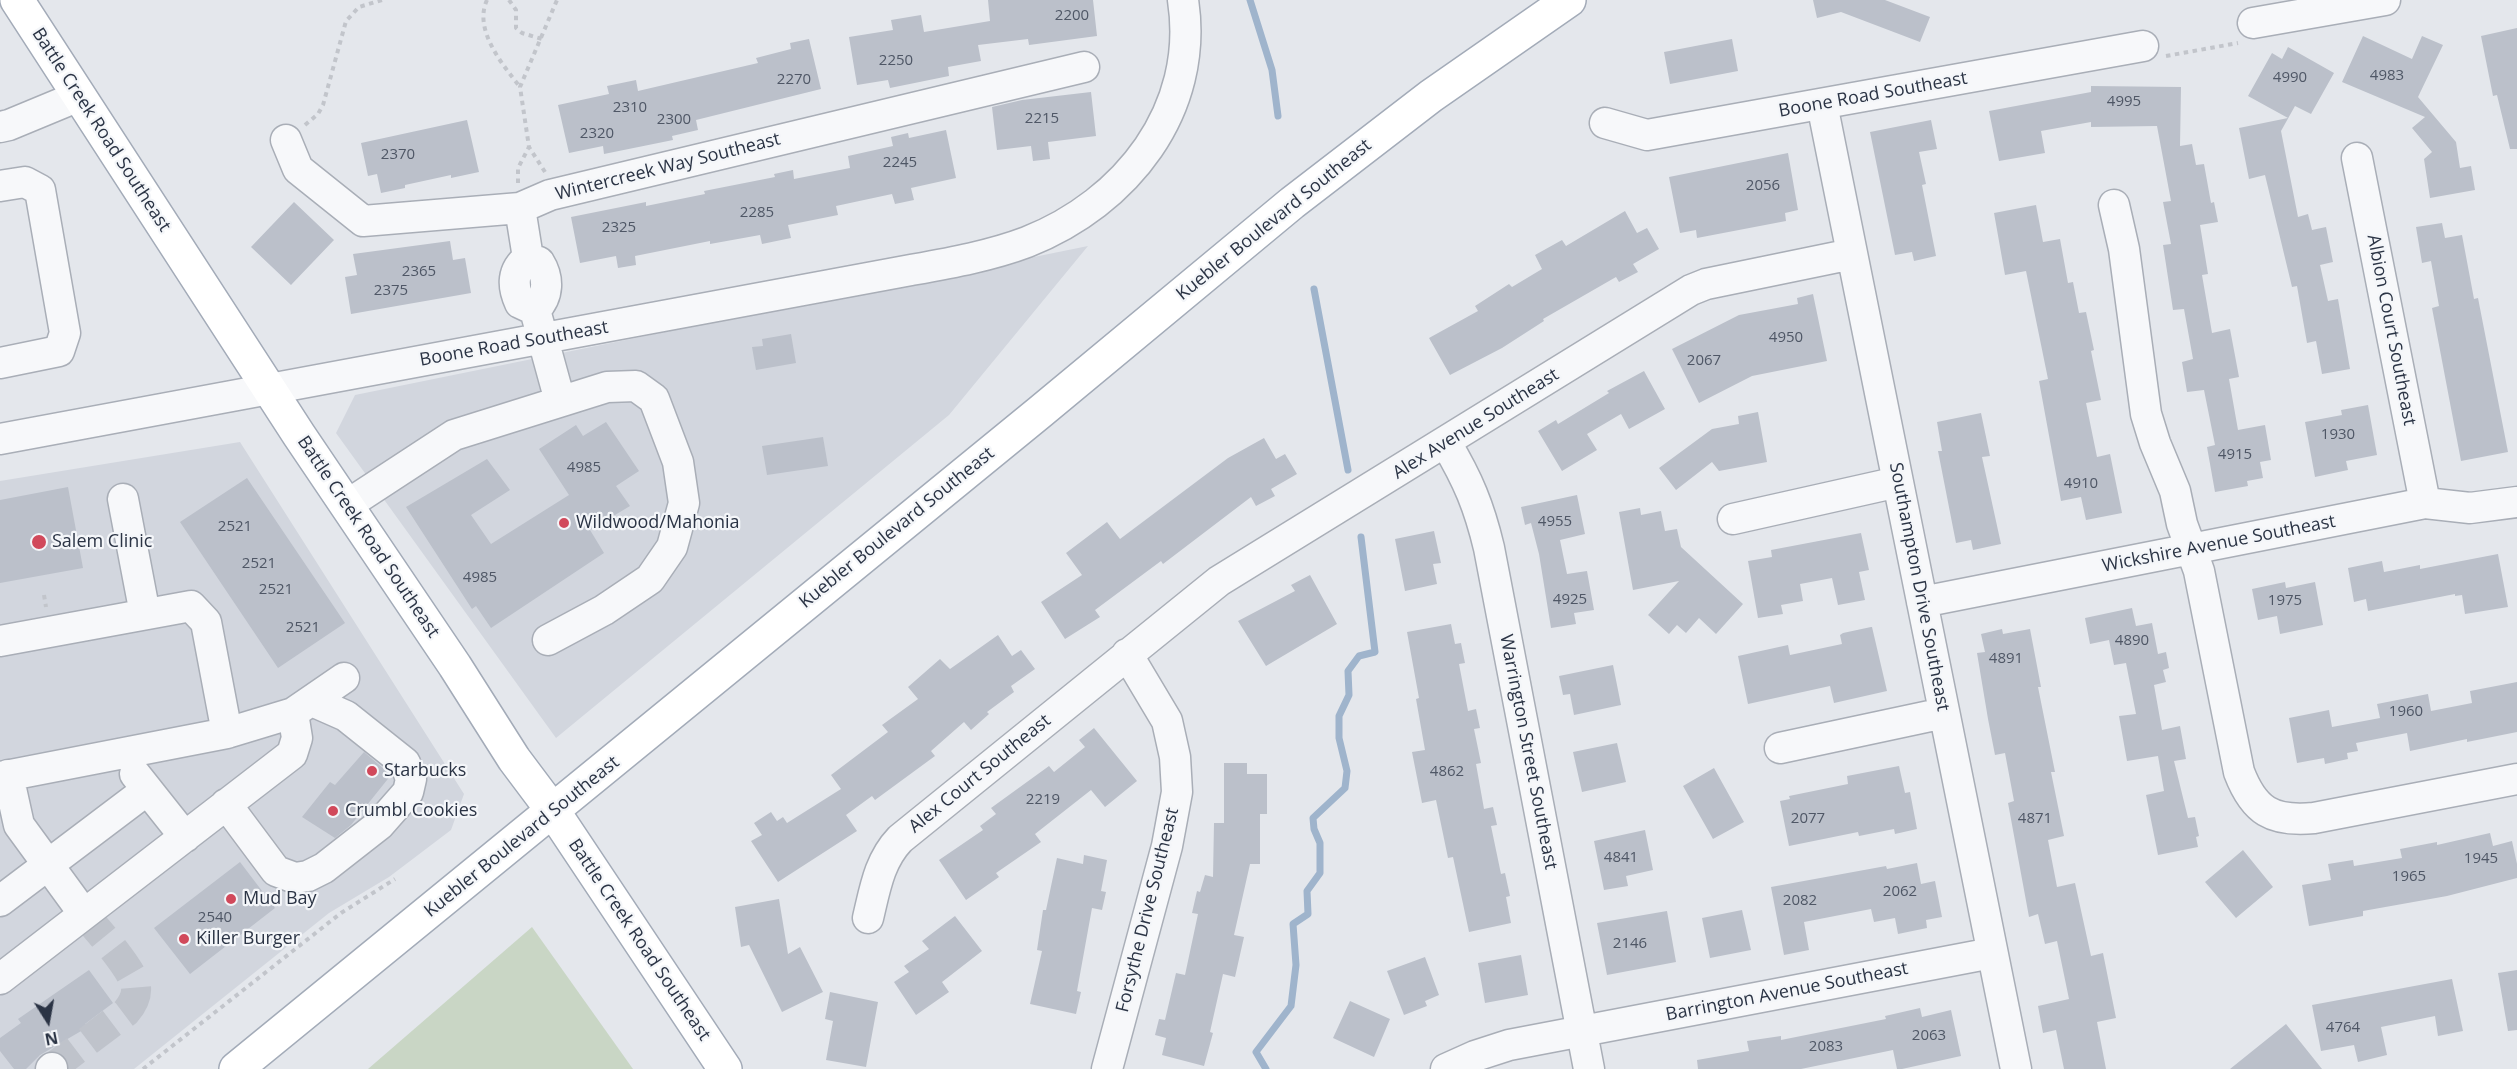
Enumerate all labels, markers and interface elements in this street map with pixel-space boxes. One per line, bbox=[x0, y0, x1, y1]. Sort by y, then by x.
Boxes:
house number: 2200 bbox=[1055, 7, 1089, 25]
street label: Battle Creek Road Southeast bbox=[27, 24, 175, 236]
house number: 2250 bbox=[879, 52, 913, 70]
house number: 4983 bbox=[2370, 67, 2404, 85]
street label: Boone Road Southeast bbox=[1777, 68, 1969, 122]
house number: 4990 bbox=[2273, 69, 2307, 87]
house number: 2270 bbox=[777, 71, 811, 89]
house number: 4995 bbox=[2107, 93, 2141, 111]
house number: 2310 bbox=[613, 99, 647, 117]
house number: 2215 bbox=[1025, 110, 1059, 128]
house number: 2300 bbox=[657, 111, 691, 129]
house number: 2320 bbox=[580, 125, 614, 143]
street label: Wintercreek Way Southeast bbox=[553, 129, 783, 205]
street label: Kuebler Boulevard Southeast bbox=[1172, 135, 1376, 305]
house number: 2370 bbox=[381, 146, 415, 164]
house number: 2245 bbox=[883, 154, 917, 172]
house number: 2056 bbox=[1746, 177, 1780, 195]
house number: 2285 bbox=[740, 204, 774, 222]
house number: 2325 bbox=[602, 219, 636, 237]
street label: Albion Court Southeast bbox=[2362, 233, 2420, 427]
house number: 2365 bbox=[402, 263, 436, 281]
house number: 2375 bbox=[374, 282, 408, 300]
street label: Boone Road Southeast bbox=[418, 317, 610, 371]
house number: 4950 bbox=[1769, 329, 1803, 347]
house number: 2067 bbox=[1687, 352, 1721, 370]
street label: Alex Avenue Southeast bbox=[1389, 364, 1563, 484]
house number: 1930 bbox=[2321, 426, 2355, 444]
street label: Battle Creek Road Southeast bbox=[292, 432, 444, 642]
street label: Kuebler Boulevard Southeast bbox=[795, 443, 999, 613]
house number: 4915 bbox=[2218, 446, 2252, 464]
house number: 4985 bbox=[567, 459, 601, 477]
street label: Southampton Drive Southeast bbox=[1884, 461, 1954, 713]
house number: 4910 bbox=[2064, 475, 2098, 493]
street label: Wickshire Avenue Southeast bbox=[2101, 511, 2337, 577]
place label: Wildwood/Mahonia bbox=[576, 512, 740, 534]
house number: 4955 bbox=[1538, 513, 1572, 531]
marker: Wildwood/Mahonia bbox=[557, 516, 571, 530]
house number: 2521 bbox=[218, 518, 252, 536]
place label: Salem Clinic bbox=[52, 531, 152, 553]
marker: Salem Clinic bbox=[30, 533, 48, 551]
house number: 2521 bbox=[242, 555, 276, 573]
house number: 4985 bbox=[463, 569, 497, 587]
house number: 2521 bbox=[259, 581, 293, 599]
house number: 4925 bbox=[1553, 591, 1587, 609]
house number: 1975 bbox=[2268, 592, 2302, 610]
house number: 2521 bbox=[286, 619, 320, 637]
house number: 4890 bbox=[2115, 632, 2149, 650]
street label: Warrington Street Southeast bbox=[1495, 633, 1561, 871]
house number: 4891 bbox=[1989, 650, 2023, 668]
house number: 1960 bbox=[2389, 703, 2423, 721]
street label: Alex Court Southeast bbox=[905, 710, 1055, 838]
street label: Kuebler Boulevard Southeast bbox=[420, 752, 624, 922]
place label: Starbucks bbox=[384, 760, 466, 782]
house number: 4862 bbox=[1430, 763, 1464, 781]
marker: Starbucks bbox=[365, 764, 379, 778]
house number: 2219 bbox=[1026, 791, 1060, 809]
place label: Crumbl Cookies bbox=[345, 800, 477, 822]
marker: Crumbl Cookies bbox=[326, 804, 340, 818]
street label: Forsythe Drive Southeast bbox=[1112, 805, 1184, 1015]
house number: 2077 bbox=[1791, 810, 1825, 828]
house number: 4871 bbox=[2018, 810, 2052, 828]
street label: Battle Creek Road Southeast bbox=[563, 835, 715, 1045]
house number: 4841 bbox=[1604, 849, 1638, 867]
house number: 1945 bbox=[2464, 850, 2498, 868]
house number: 1965 bbox=[2392, 868, 2426, 886]
house number: 2062 bbox=[1883, 883, 1917, 901]
place label: Mud Bay bbox=[243, 888, 317, 910]
marker: Mud Bay bbox=[224, 892, 238, 906]
house number: 2082 bbox=[1783, 892, 1817, 910]
house number: 2540 bbox=[198, 909, 232, 927]
place label: Killer Burger bbox=[196, 928, 300, 950]
marker: Killer Burger bbox=[177, 932, 191, 946]
house number: 2146 bbox=[1613, 935, 1647, 953]
street label: Barrington Avenue Southeast bbox=[1664, 958, 1910, 1026]
north arrow bbox=[18, 991, 78, 1051]
house number: 4764 bbox=[2326, 1019, 2360, 1037]
text: N bbox=[43, 1027, 60, 1051]
house number: 2063 bbox=[1912, 1027, 1946, 1045]
house number: 2083 bbox=[1809, 1038, 1843, 1056]

